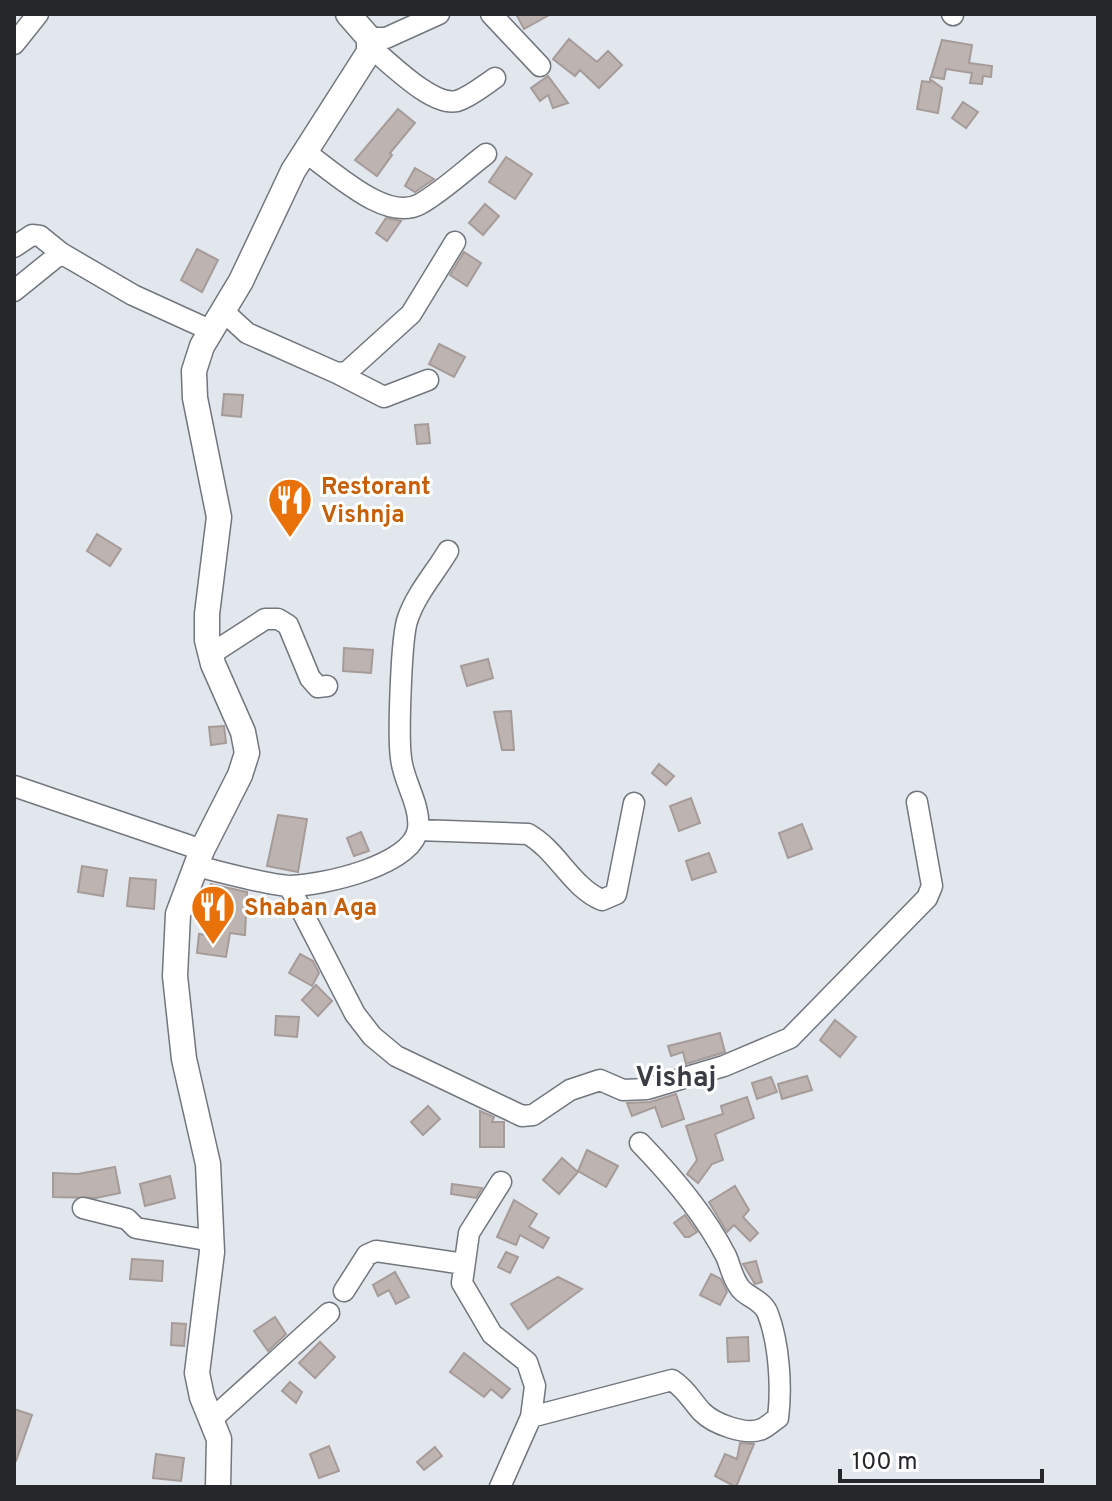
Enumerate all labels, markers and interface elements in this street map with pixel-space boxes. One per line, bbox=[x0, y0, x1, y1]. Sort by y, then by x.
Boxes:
place label: Restorant Vishnja bbox=[321, 473, 431, 531]
restaurant icon: Restorant Vishnja bbox=[266, 476, 314, 539]
restaurant icon: Shaban Aga bbox=[189, 883, 237, 946]
place label: Shaban Aga bbox=[244, 894, 377, 924]
district label: Vishaj bbox=[636, 1061, 716, 1097]
scale bar bbox=[840, 1433, 1042, 1483]
text: 100 m bbox=[852, 1448, 918, 1478]

